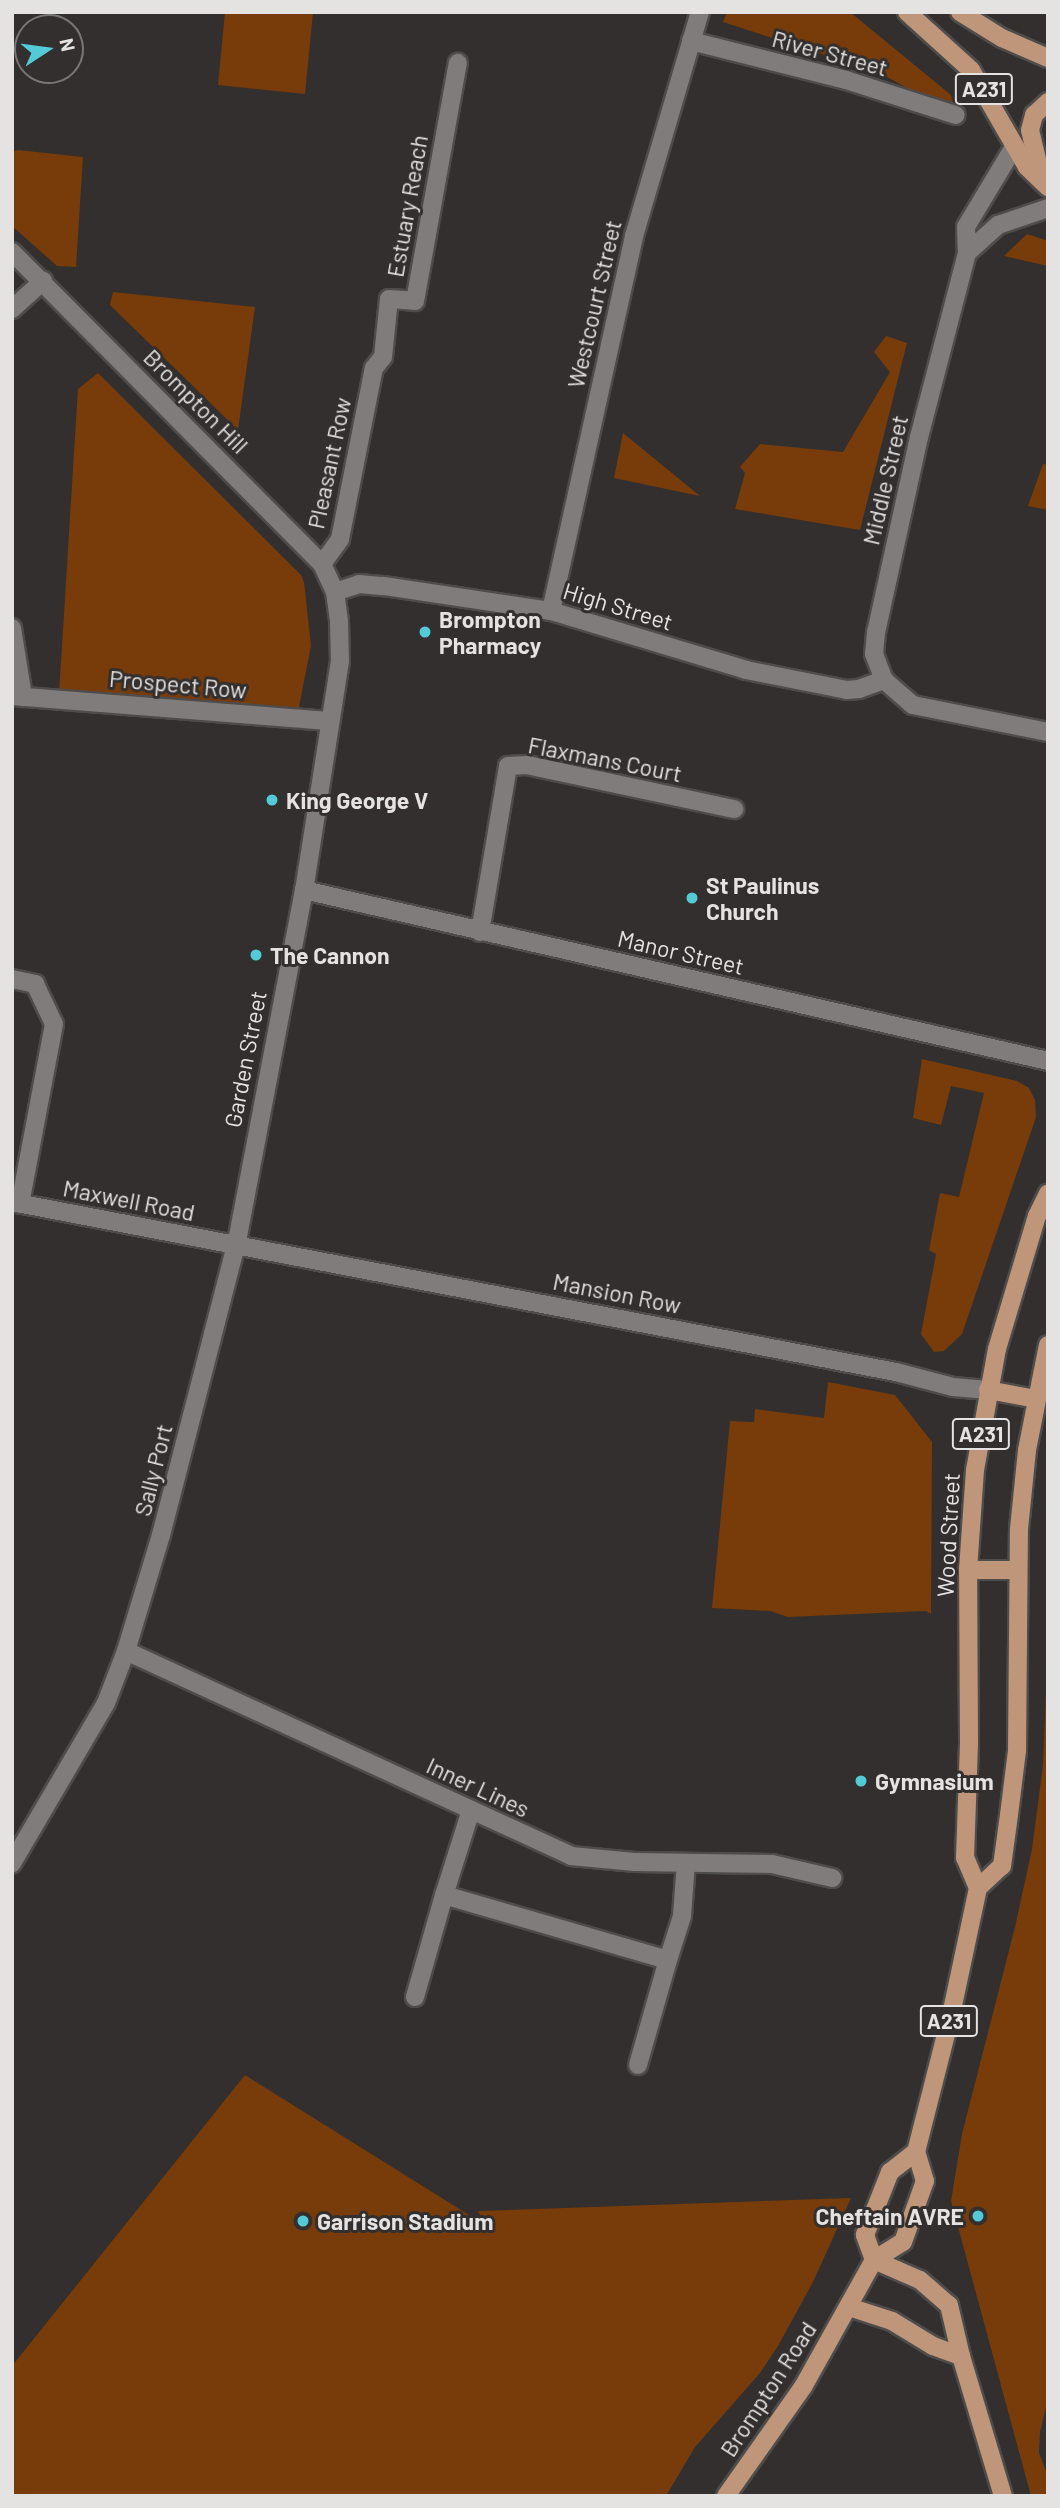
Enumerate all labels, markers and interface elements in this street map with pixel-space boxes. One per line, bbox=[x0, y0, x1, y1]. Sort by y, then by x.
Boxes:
north arrow bbox=[14, 14, 84, 84]
street label: River Street bbox=[769, 24, 891, 82]
text: N bbox=[55, 36, 81, 53]
road number: A231 bbox=[954, 72, 1014, 106]
street label: Estuary Reach bbox=[381, 133, 433, 279]
street label: Westcourt Street bbox=[561, 217, 627, 391]
street label: Brompton Hill bbox=[138, 343, 254, 459]
street label: Pleasant Row bbox=[302, 395, 356, 531]
street label: Middle Street bbox=[857, 412, 913, 548]
street label: High Street bbox=[560, 576, 676, 636]
place label: Brompton Pharmacy bbox=[439, 605, 541, 659]
marker: Brompton Pharmacy bbox=[417, 624, 433, 640]
street label: Prospect Row bbox=[108, 664, 248, 704]
street label: Flaxmans Court bbox=[526, 731, 684, 787]
place label: King George V bbox=[286, 786, 428, 814]
marker: King George V bbox=[264, 792, 280, 808]
place label: St Paulinus Church bbox=[706, 871, 819, 925]
marker: St Paulinus Church bbox=[684, 890, 700, 906]
street label: Manor Street bbox=[615, 924, 747, 980]
place label: The Cannon bbox=[270, 941, 390, 969]
marker: The Cannon bbox=[248, 947, 264, 963]
street label: Garden Street bbox=[218, 988, 272, 1130]
street label: Maxwell Road bbox=[61, 1174, 197, 1226]
street label: Mansion Row bbox=[551, 1267, 683, 1319]
road number: A231 bbox=[951, 1416, 1011, 1452]
street label: Sally Port bbox=[128, 1421, 178, 1519]
street label: Wood Street bbox=[931, 1472, 965, 1598]
street label: Inner Lines bbox=[422, 1751, 534, 1823]
place label: Gymnasium bbox=[875, 1767, 994, 1795]
marker: Gymnasium bbox=[853, 1773, 869, 1789]
road number: A231 bbox=[919, 2004, 979, 2038]
place label: Cheftain AVRE bbox=[816, 2202, 964, 2230]
place label: Garrison Stadium bbox=[317, 2207, 493, 2235]
marker: Cheftain AVRE bbox=[970, 2208, 986, 2224]
marker: Garrison Stadium bbox=[295, 2213, 311, 2229]
street label: Brompton Road bbox=[714, 2316, 822, 2462]

